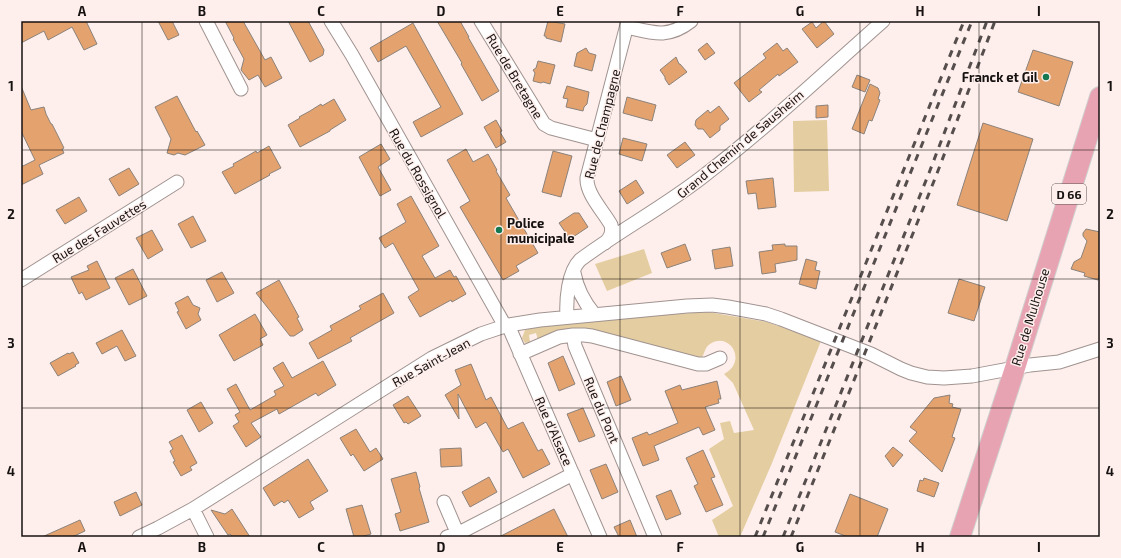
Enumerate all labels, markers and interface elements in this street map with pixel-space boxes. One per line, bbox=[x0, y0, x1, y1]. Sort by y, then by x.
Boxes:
text: A bbox=[78, 3, 87, 19]
text: B bbox=[198, 3, 206, 19]
text: C bbox=[317, 3, 325, 19]
text: D bbox=[437, 3, 446, 19]
text: E bbox=[556, 3, 564, 19]
text: F bbox=[676, 3, 684, 19]
text: G bbox=[796, 3, 804, 19]
text: H bbox=[916, 3, 925, 19]
text: I bbox=[1037, 3, 1041, 19]
street label: Rue de Bretagne bbox=[483, 30, 547, 122]
street label: Rue de Champagne bbox=[581, 67, 623, 181]
place label: Franck et Gil bbox=[962, 69, 1039, 85]
marker: Franck et Gil bbox=[1041, 72, 1051, 82]
text: 1 bbox=[8, 78, 14, 94]
text: 1 bbox=[1107, 78, 1113, 94]
street label: Grand Chemin de Sausheim bbox=[673, 86, 807, 202]
street label: Rue du Rossignol bbox=[386, 125, 450, 221]
road number: D 66 bbox=[1052, 184, 1086, 204]
street label: Rue des Fauvettes bbox=[49, 196, 149, 266]
text: 2 bbox=[7, 206, 15, 222]
text: 2 bbox=[1106, 206, 1114, 222]
place label: Police municipale bbox=[507, 215, 575, 246]
marker: Police municipale bbox=[494, 225, 504, 235]
street label: Rue de Mulhouse bbox=[1008, 266, 1052, 368]
street label: Rue Saint-Jean bbox=[389, 334, 473, 390]
text: 3 bbox=[7, 335, 15, 351]
text: 3 bbox=[1106, 335, 1114, 351]
street label: Rue du Pont bbox=[581, 374, 623, 446]
street label: Rue d'Alsace bbox=[532, 394, 576, 468]
text: 4 bbox=[7, 463, 15, 479]
text: 4 bbox=[1106, 463, 1114, 479]
text: A bbox=[78, 539, 87, 555]
text: B bbox=[198, 539, 206, 555]
text: C bbox=[317, 539, 325, 555]
text: D bbox=[437, 539, 446, 555]
text: E bbox=[556, 539, 564, 555]
text: F bbox=[676, 539, 684, 555]
text: G bbox=[796, 539, 804, 555]
text: H bbox=[916, 539, 925, 555]
text: I bbox=[1037, 539, 1041, 555]

